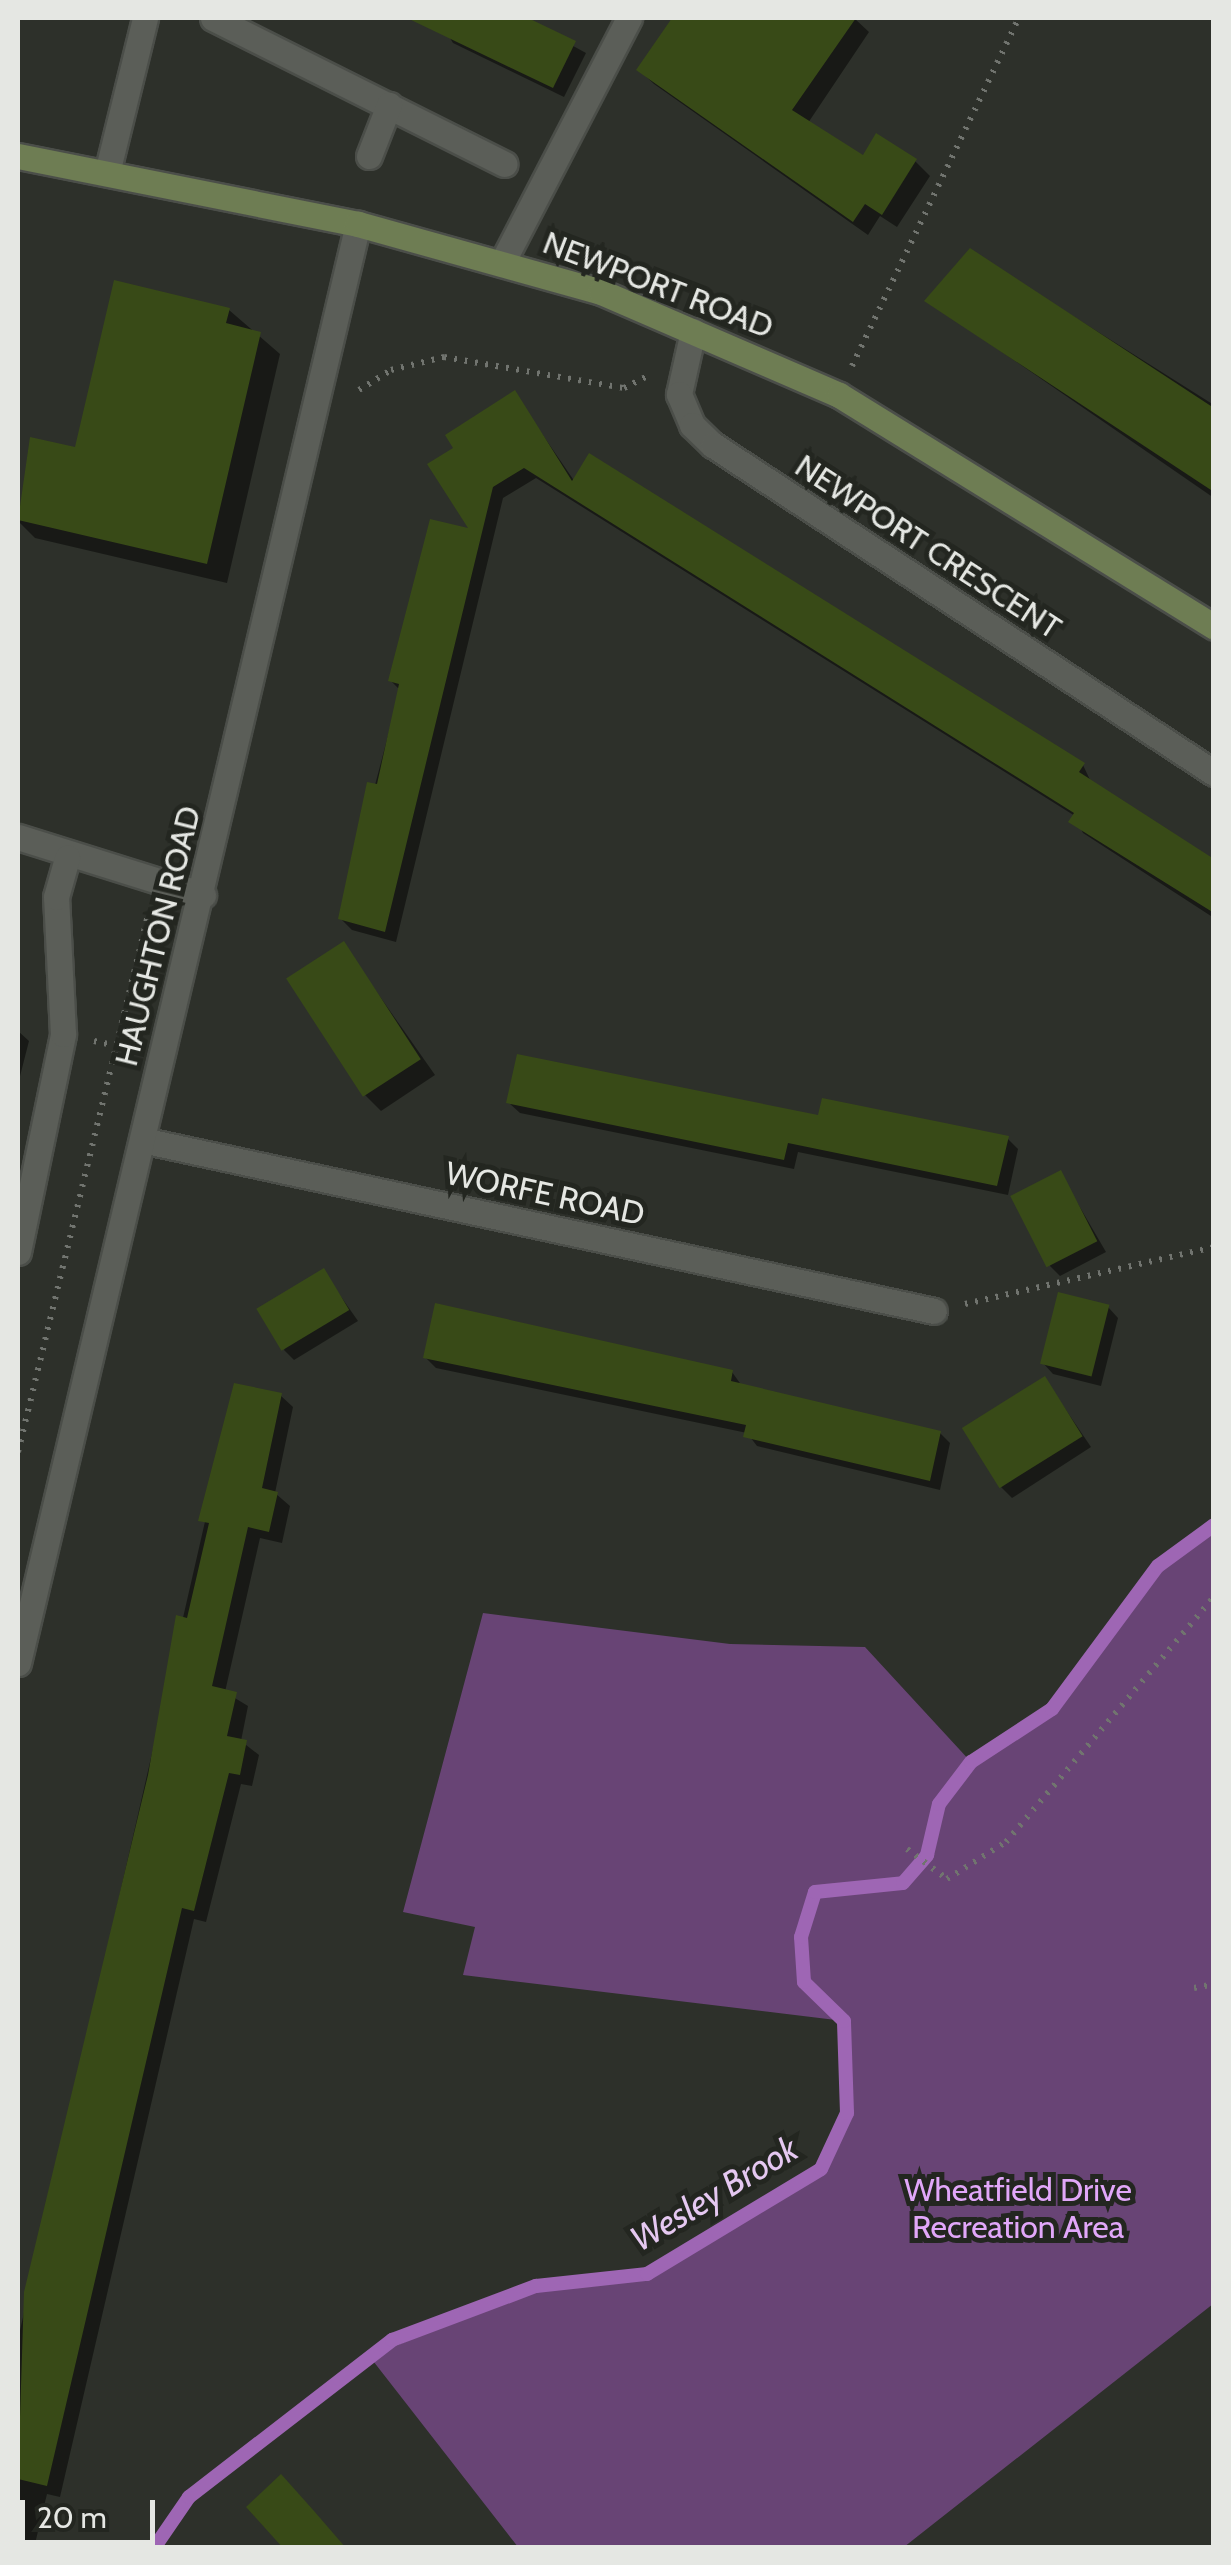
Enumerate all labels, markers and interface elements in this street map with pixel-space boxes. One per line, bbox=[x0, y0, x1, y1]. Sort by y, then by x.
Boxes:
street label: NEWPORT ROAD bbox=[538, 224, 778, 346]
street label: NEWPORT CRESCENT bbox=[788, 447, 1068, 647]
street label: HAUGHTON ROAD bbox=[107, 802, 209, 1070]
street label: WORFE ROAD bbox=[442, 1154, 648, 1234]
water label: Wesley Brook bbox=[623, 2128, 805, 2260]
park label: Wheatfield Drive Recreation Area bbox=[904, 2172, 1132, 2247]
scale bar bbox=[25, 2480, 160, 2542]
text: 20 m bbox=[37, 2499, 107, 2536]

